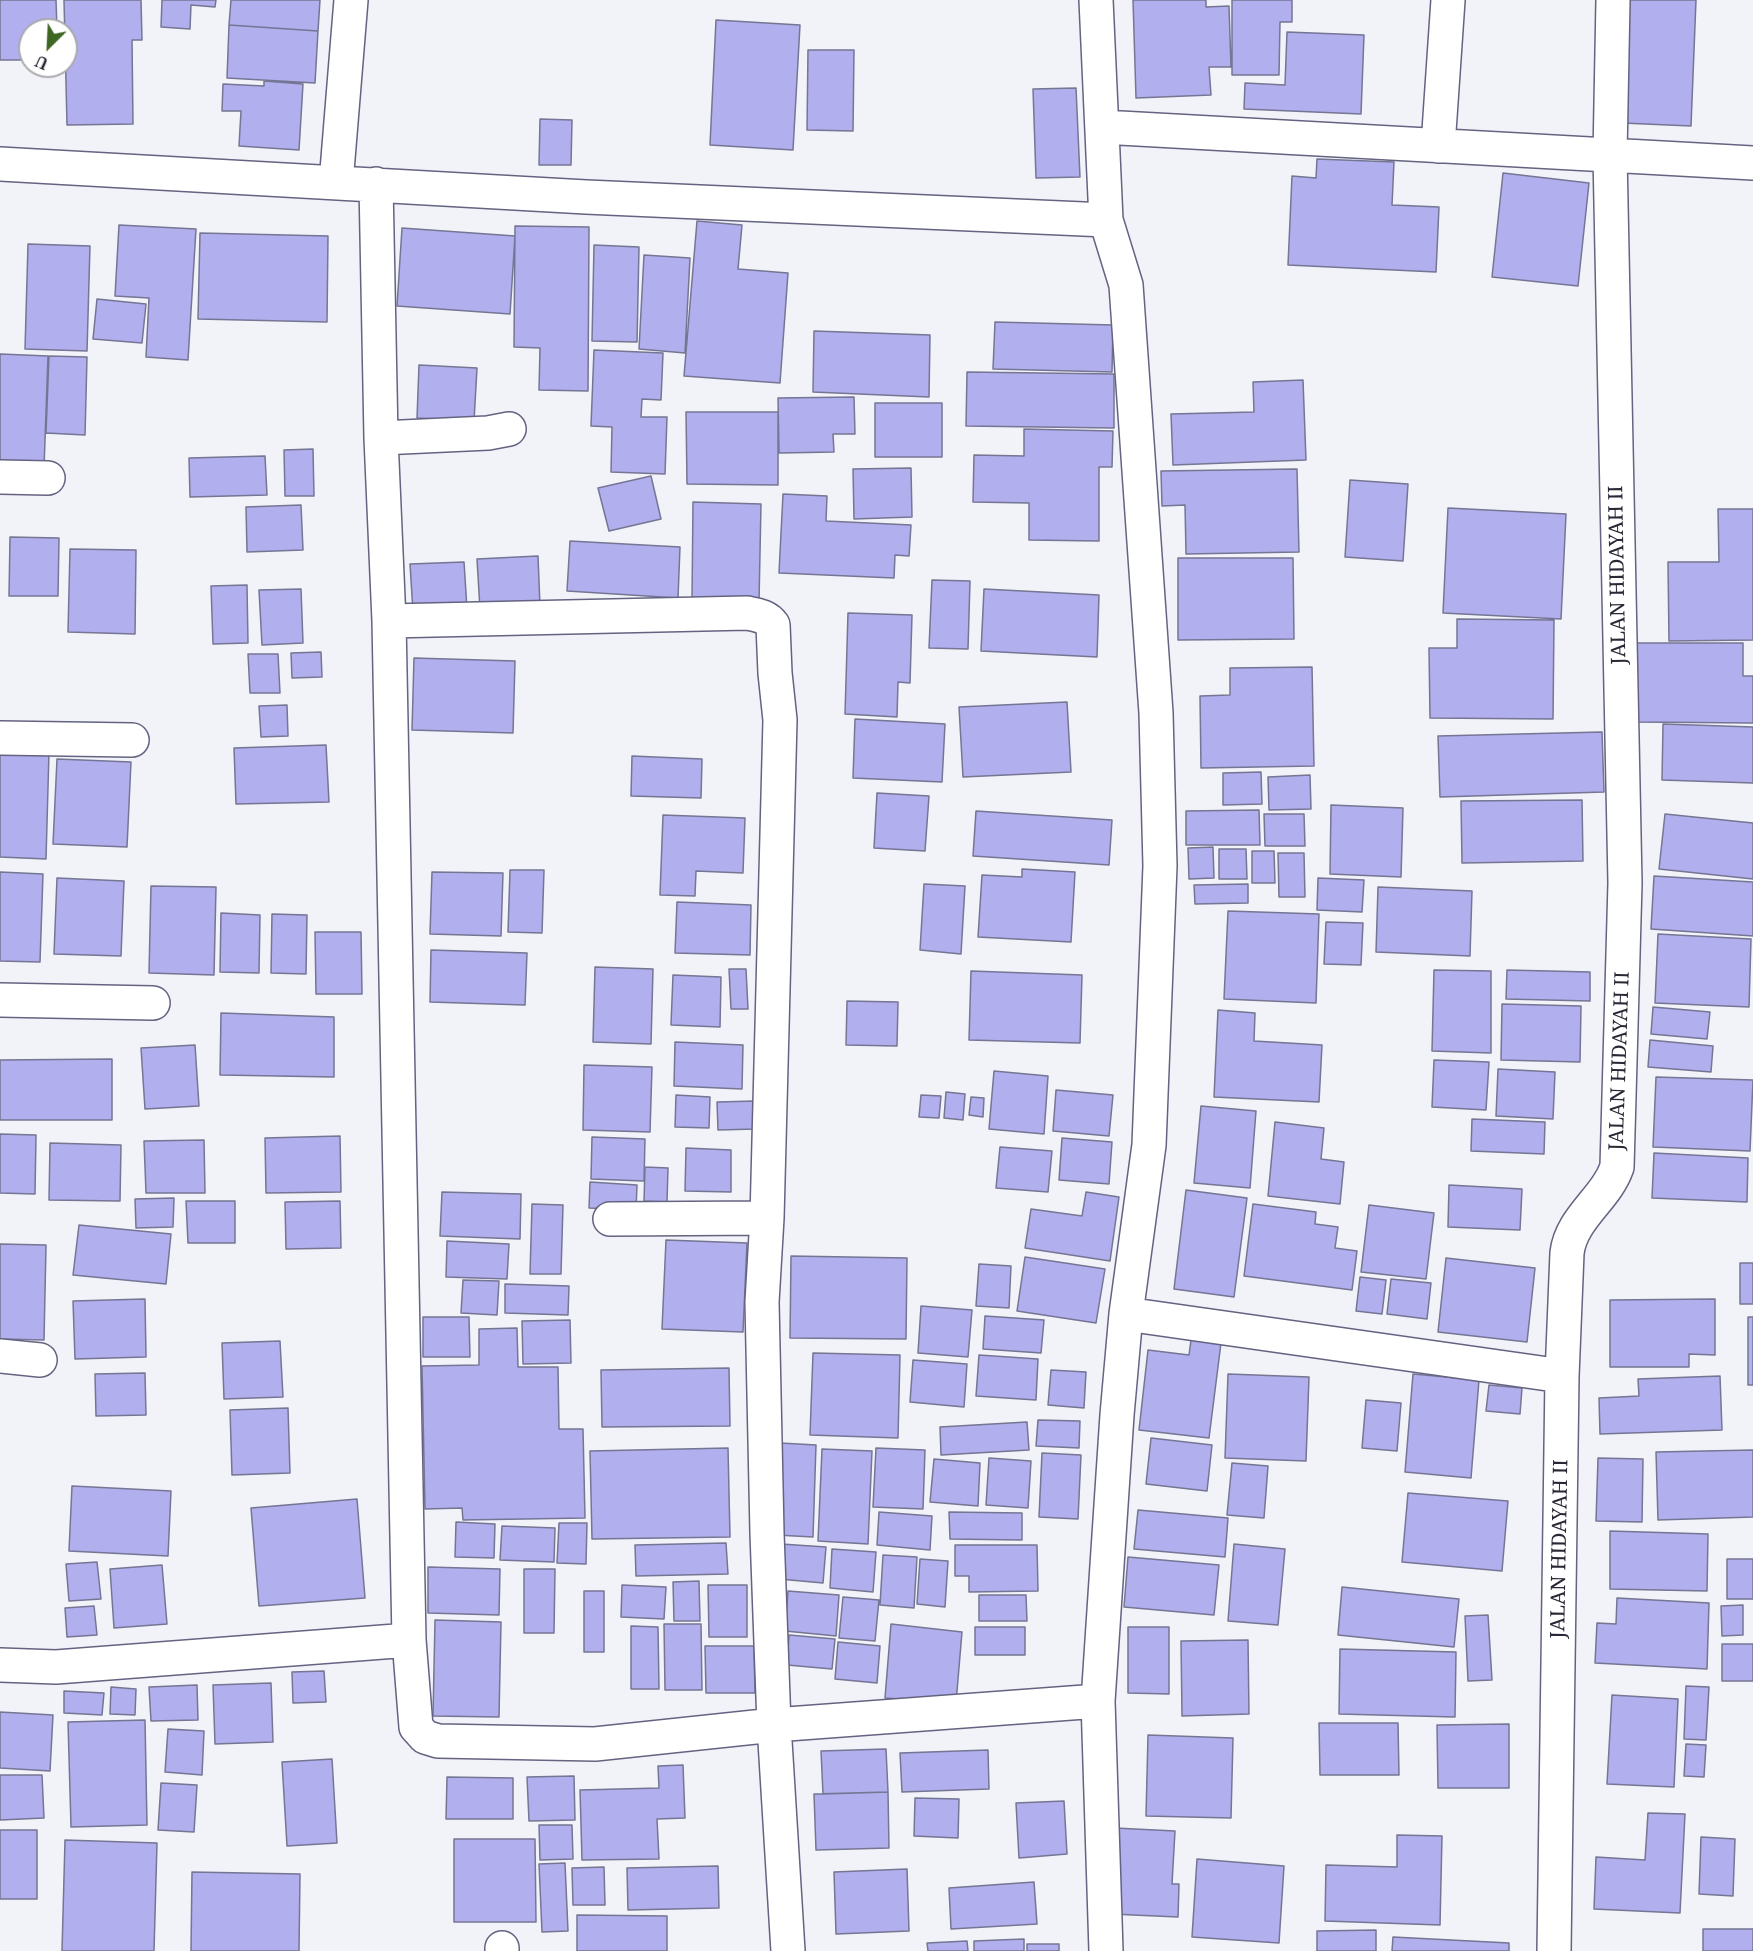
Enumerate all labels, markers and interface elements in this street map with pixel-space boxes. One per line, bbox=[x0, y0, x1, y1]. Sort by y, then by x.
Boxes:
north arrow bbox=[18, 18, 78, 78]
text: U bbox=[32, 50, 51, 75]
street label: JALAN HIDAYAH II bbox=[1604, 485, 1632, 665]
street label: JALAN HIDAYAH II bbox=[1605, 971, 1635, 1151]
street label: JALAN HIDAYAH II bbox=[1546, 1459, 1574, 1639]

